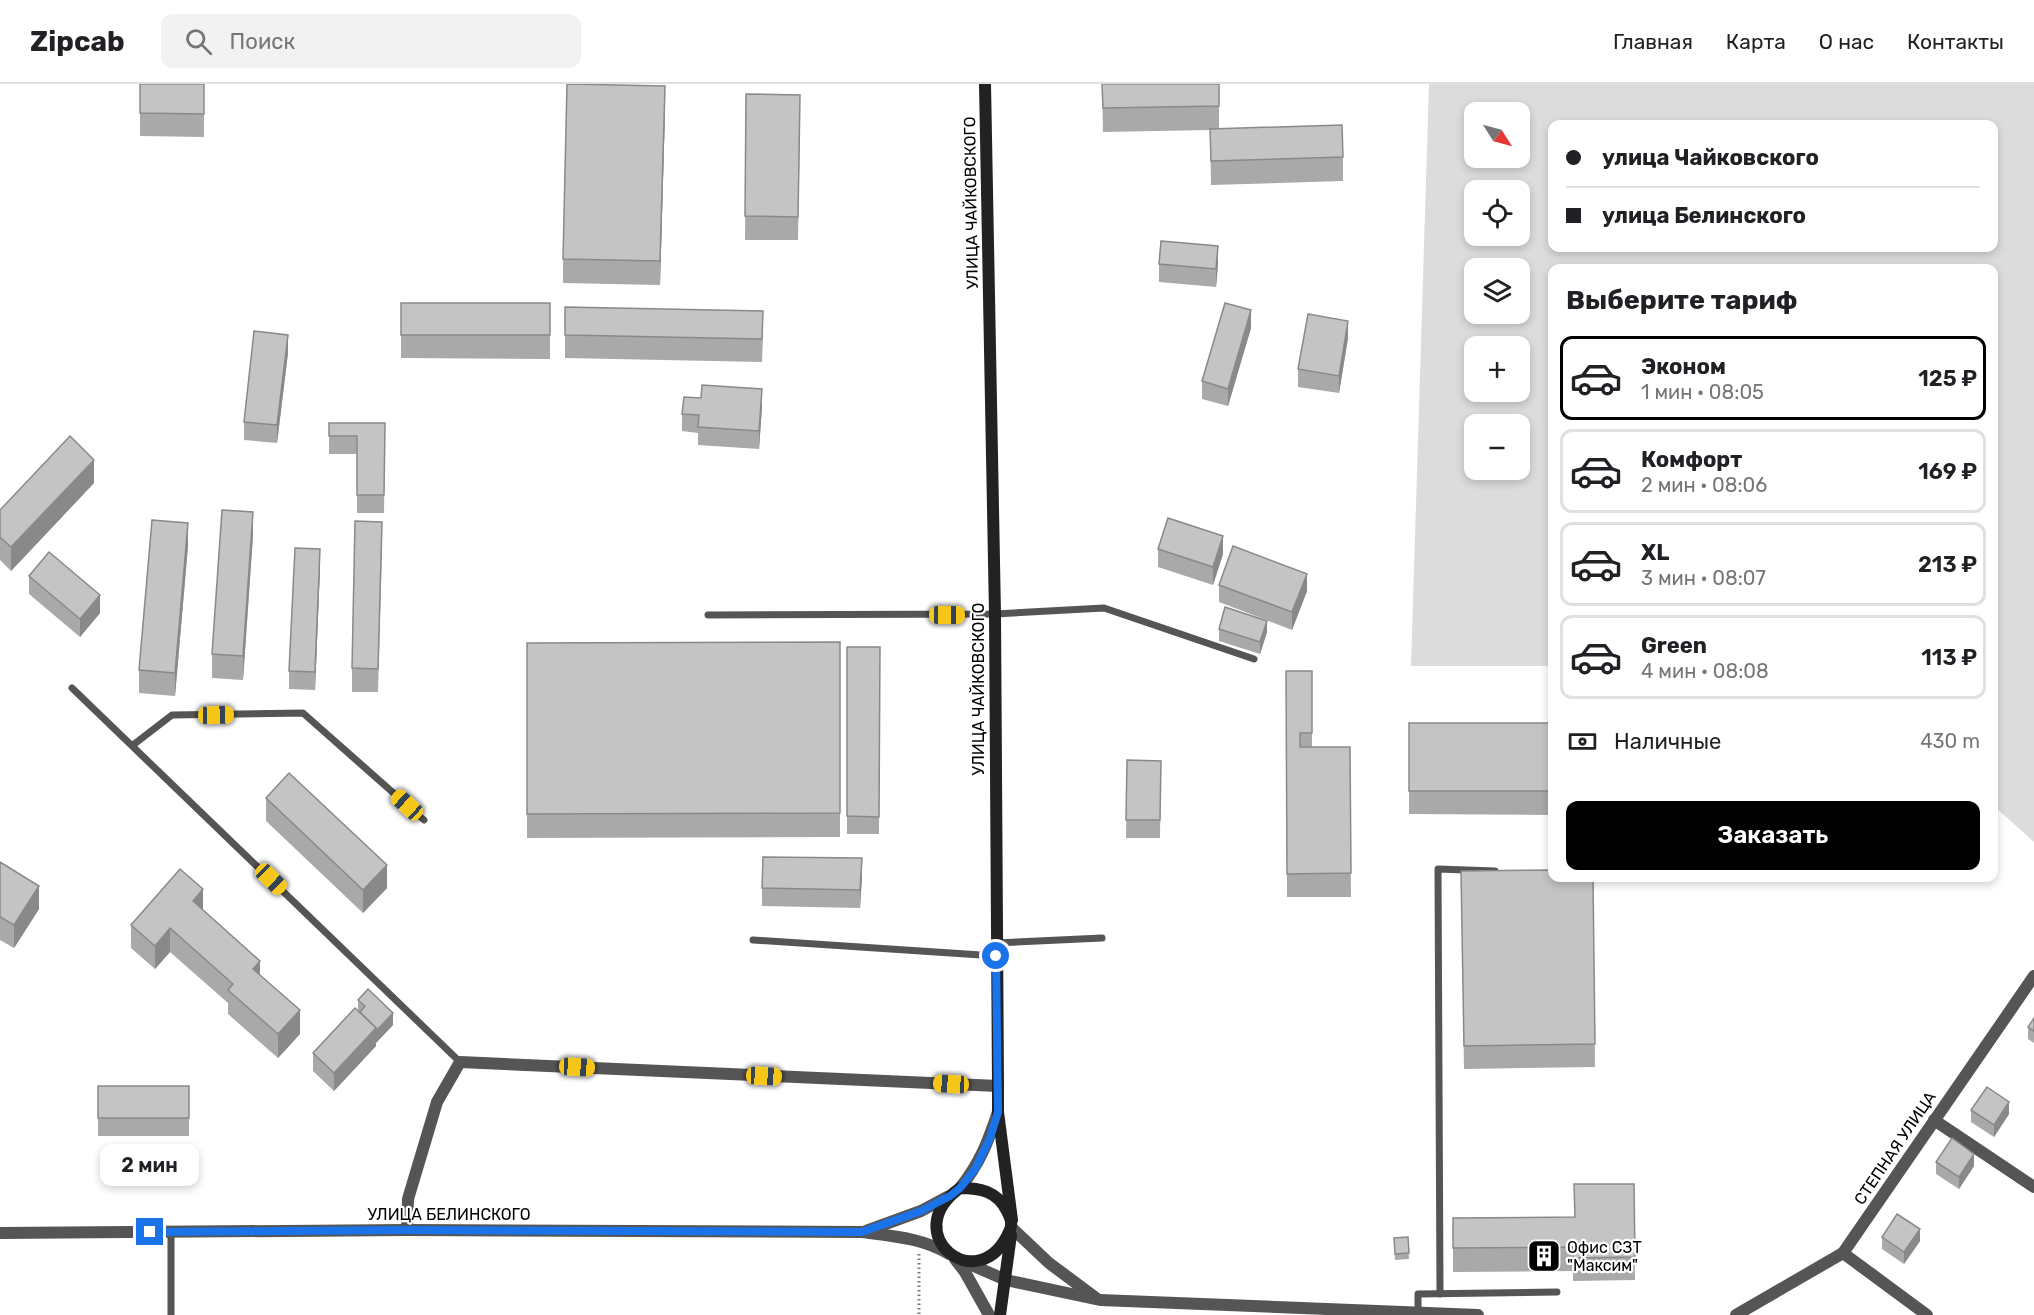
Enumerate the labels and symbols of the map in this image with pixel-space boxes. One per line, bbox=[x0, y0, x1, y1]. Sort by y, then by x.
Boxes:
north arrow bbox=[1464, 102, 1530, 168]
street label: УЛИЦА ЧАЙКОВСКОГО bbox=[960, 116, 982, 290]
street label: УЛИЦА ЧАЙКОВСКОГО bbox=[969, 603, 988, 775]
car bbox=[929, 606, 965, 624]
car bbox=[198, 706, 234, 724]
car bbox=[388, 786, 426, 824]
car bbox=[252, 860, 290, 898]
route start bbox=[982, 942, 1009, 969]
car bbox=[559, 1057, 595, 1077]
car bbox=[746, 1066, 782, 1086]
car bbox=[933, 1074, 969, 1094]
street label: СТЕПНАЯ УЛИЦА bbox=[1850, 1088, 1940, 1208]
callout: 2 мин bbox=[100, 1145, 200, 1187]
street label: УЛИЦА БЕЛИНСКОГО bbox=[367, 1205, 531, 1224]
route end bbox=[136, 1218, 163, 1245]
building icon: Офис СЗТ "Максим" bbox=[1526, 1238, 1562, 1274]
place label: Офис СЗТ "Максим" bbox=[1567, 1238, 1642, 1275]

